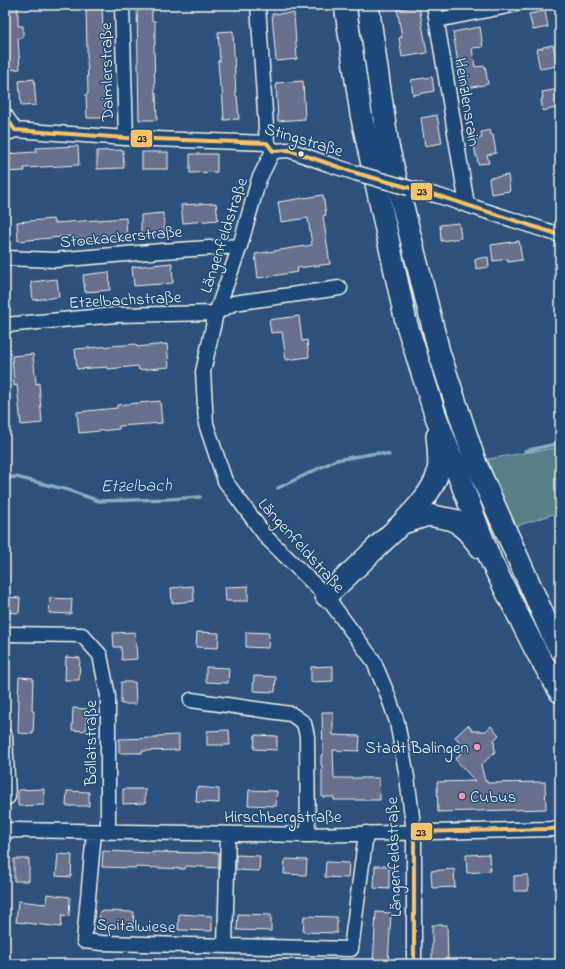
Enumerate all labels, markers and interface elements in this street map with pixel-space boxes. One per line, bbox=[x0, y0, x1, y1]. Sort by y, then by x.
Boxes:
street label: Daimlerstraße bbox=[94, 22, 121, 123]
street label: Heinzlensrain bbox=[447, 56, 486, 148]
street label: Stingstraße bbox=[261, 117, 346, 166]
line badge: 23 bbox=[130, 129, 153, 148]
text: 23 bbox=[136, 131, 147, 147]
unlabelled marker bbox=[296, 149, 306, 159]
street label: Längenfeldstraße bbox=[194, 174, 257, 297]
line badge: 23 bbox=[410, 182, 433, 201]
text: 23 bbox=[416, 184, 427, 200]
street label: Stockackerstraße bbox=[59, 220, 184, 255]
street label: Etzelbachstraße bbox=[68, 285, 182, 316]
water label: Etzelbach bbox=[100, 473, 172, 501]
street label: Längenfeldstraße bbox=[250, 493, 351, 601]
street label: Böllatstraße bbox=[79, 700, 104, 787]
place label: Stadt Balingen bbox=[365, 736, 469, 763]
marker: Stadt Balingen bbox=[472, 742, 482, 752]
place label: Cubus bbox=[470, 785, 516, 810]
marker: Cubus bbox=[457, 791, 467, 801]
street label: Längenfeldstraße bbox=[380, 796, 411, 917]
street label: Hirschbergstraße bbox=[224, 805, 342, 832]
line badge: 23 bbox=[410, 822, 433, 841]
text: 23 bbox=[415, 825, 426, 841]
street label: Spitalwiese bbox=[96, 913, 176, 940]

